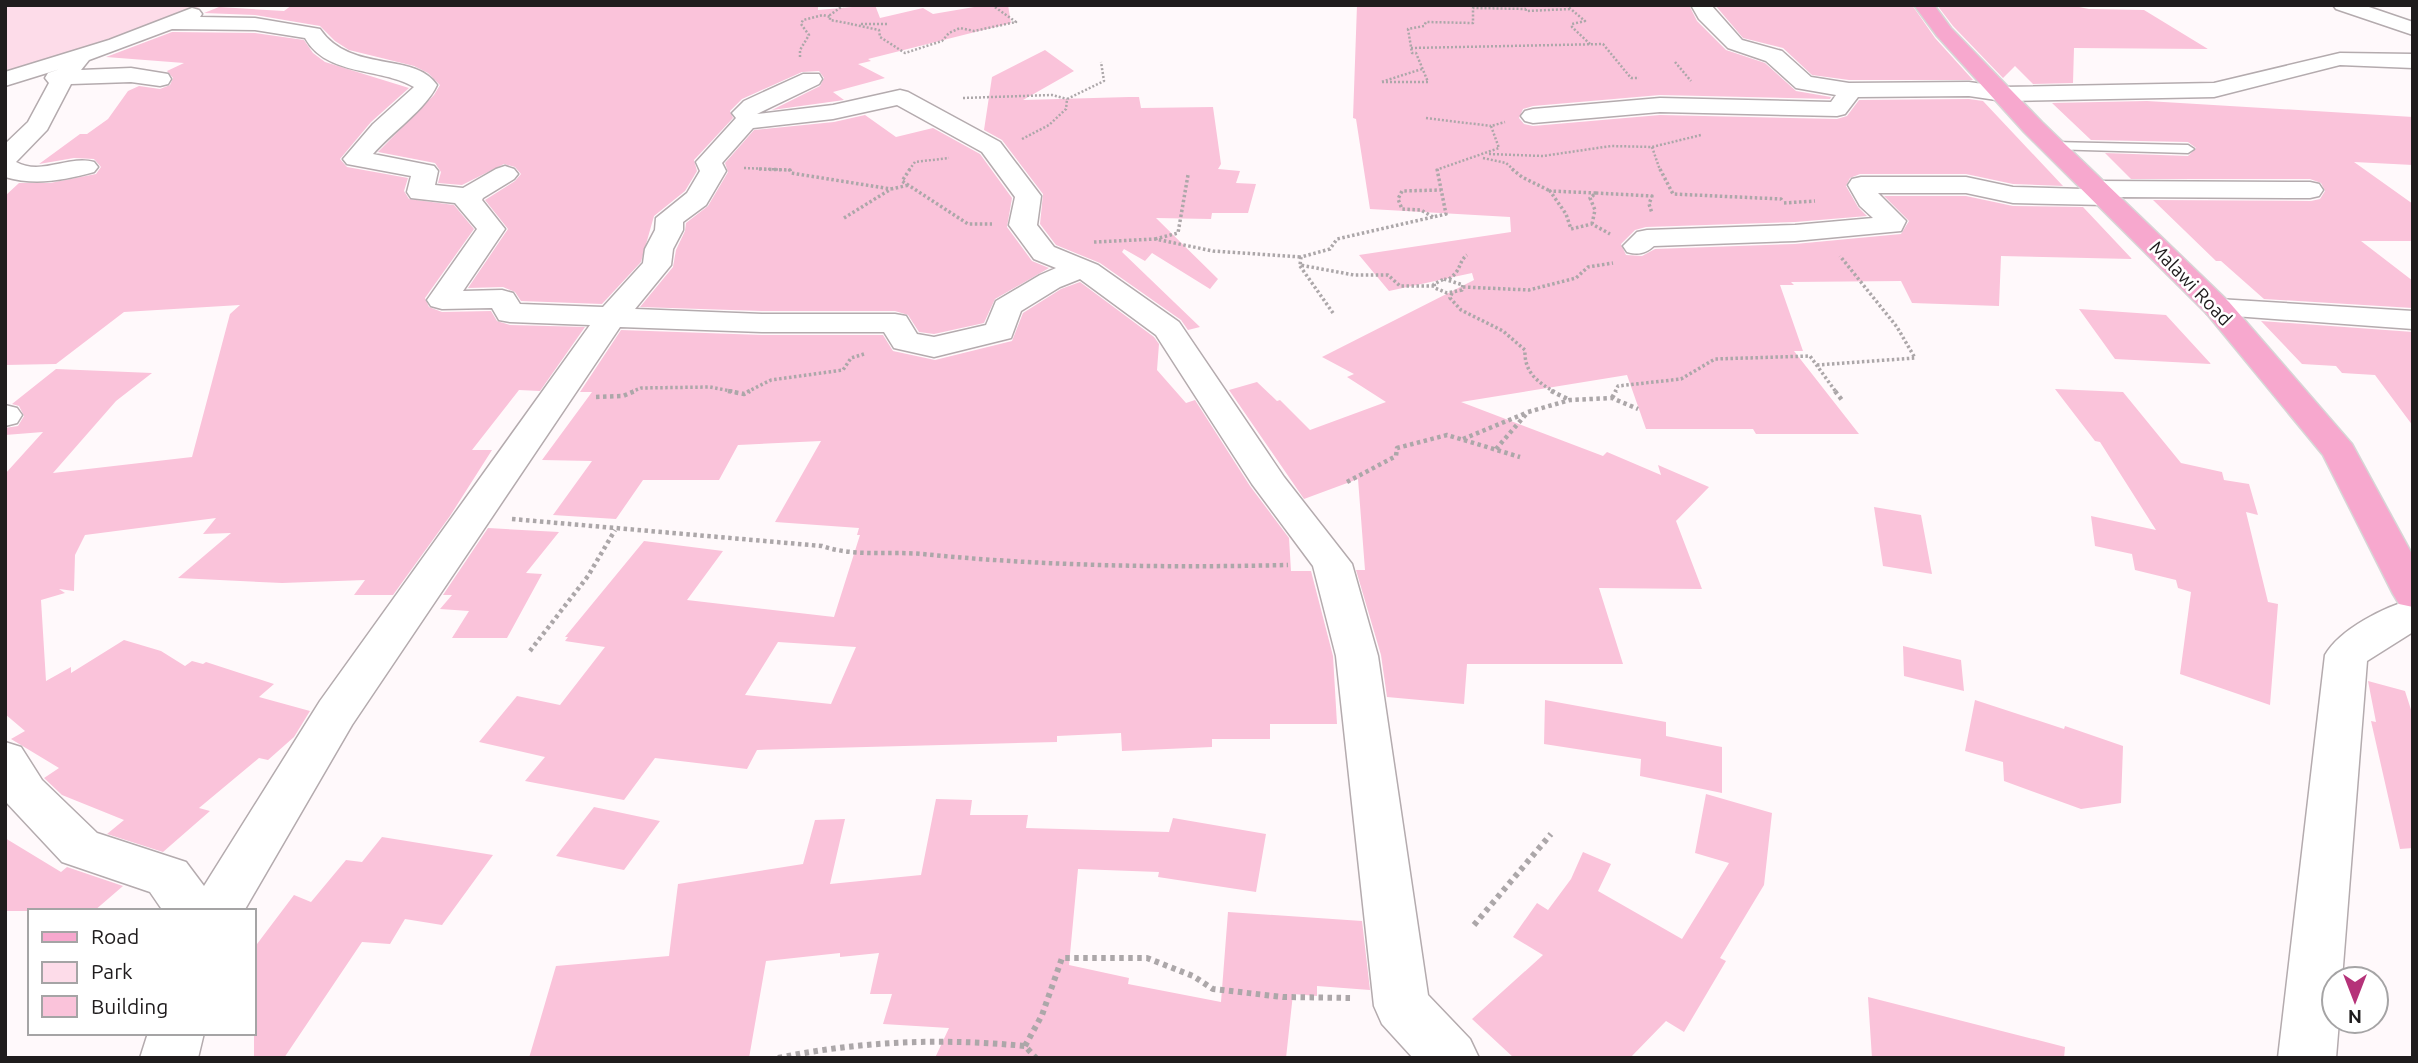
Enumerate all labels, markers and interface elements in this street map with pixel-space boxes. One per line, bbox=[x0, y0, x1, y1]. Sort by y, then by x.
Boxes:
street label: Malawi Road bbox=[2145, 236, 2237, 330]
legend bbox=[28, 909, 256, 1035]
text: Road bbox=[91, 924, 139, 948]
text: Park bbox=[91, 959, 133, 983]
north arrow bbox=[2320, 965, 2390, 1035]
text: Building bbox=[91, 994, 168, 1018]
text: N bbox=[2348, 1006, 2362, 1028]

